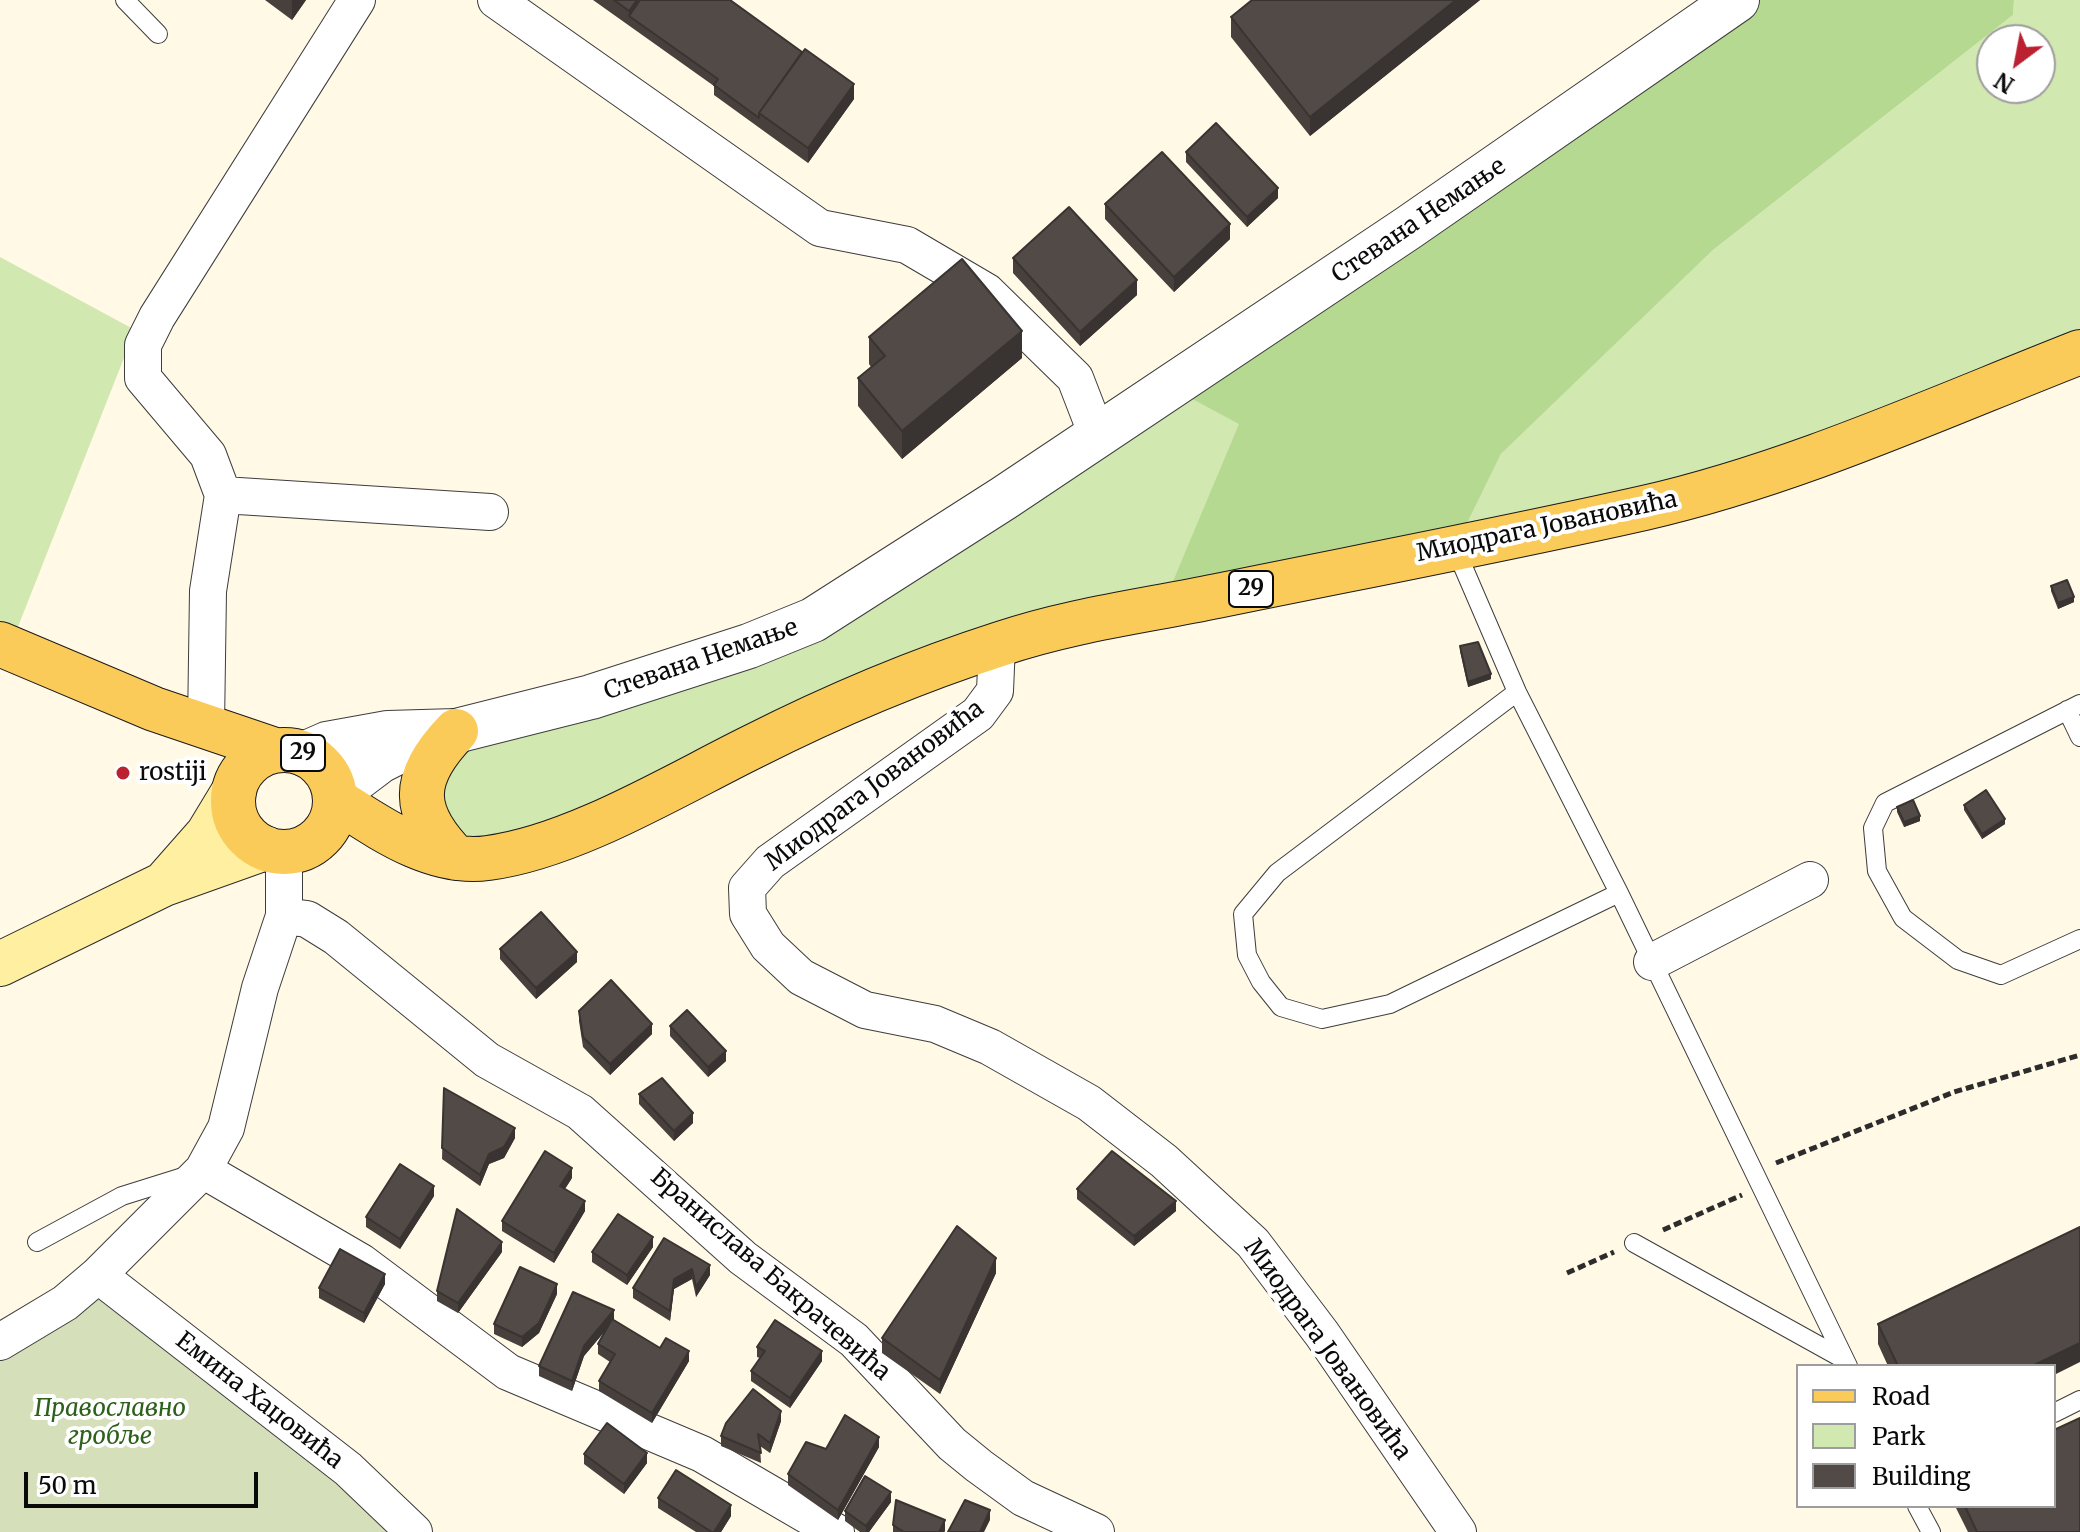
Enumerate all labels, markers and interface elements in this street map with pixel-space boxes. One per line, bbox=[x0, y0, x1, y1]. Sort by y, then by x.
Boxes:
north arrow bbox=[1976, 24, 2056, 104]
text: N bbox=[1990, 66, 2019, 99]
street label: Стевана Немање bbox=[1327, 152, 1511, 290]
street label: Миодрага Јовановића bbox=[1414, 485, 1680, 569]
road number: 29 bbox=[1229, 571, 1273, 607]
street label: Стевана Немање bbox=[600, 613, 802, 707]
street label: Миодрага Јовановића bbox=[760, 695, 990, 877]
road number: 29 bbox=[281, 735, 325, 771]
place label: rostiji bbox=[139, 759, 207, 787]
marker: rostiji bbox=[114, 764, 132, 782]
street label: Бранислава Бакрачевића bbox=[644, 1163, 896, 1387]
street label: Миодрага Јовановића bbox=[1237, 1234, 1417, 1466]
street label: Емина Хаџовића bbox=[170, 1327, 348, 1475]
legend bbox=[1796, 1364, 2056, 1508]
text: Road bbox=[1872, 1381, 1930, 1412]
park label: Православно гробље bbox=[34, 1395, 186, 1451]
text: Park bbox=[1872, 1421, 1925, 1452]
scale bar bbox=[28, 1456, 262, 1506]
text: Building bbox=[1872, 1461, 1971, 1492]
text: 50 m bbox=[38, 1470, 97, 1501]

